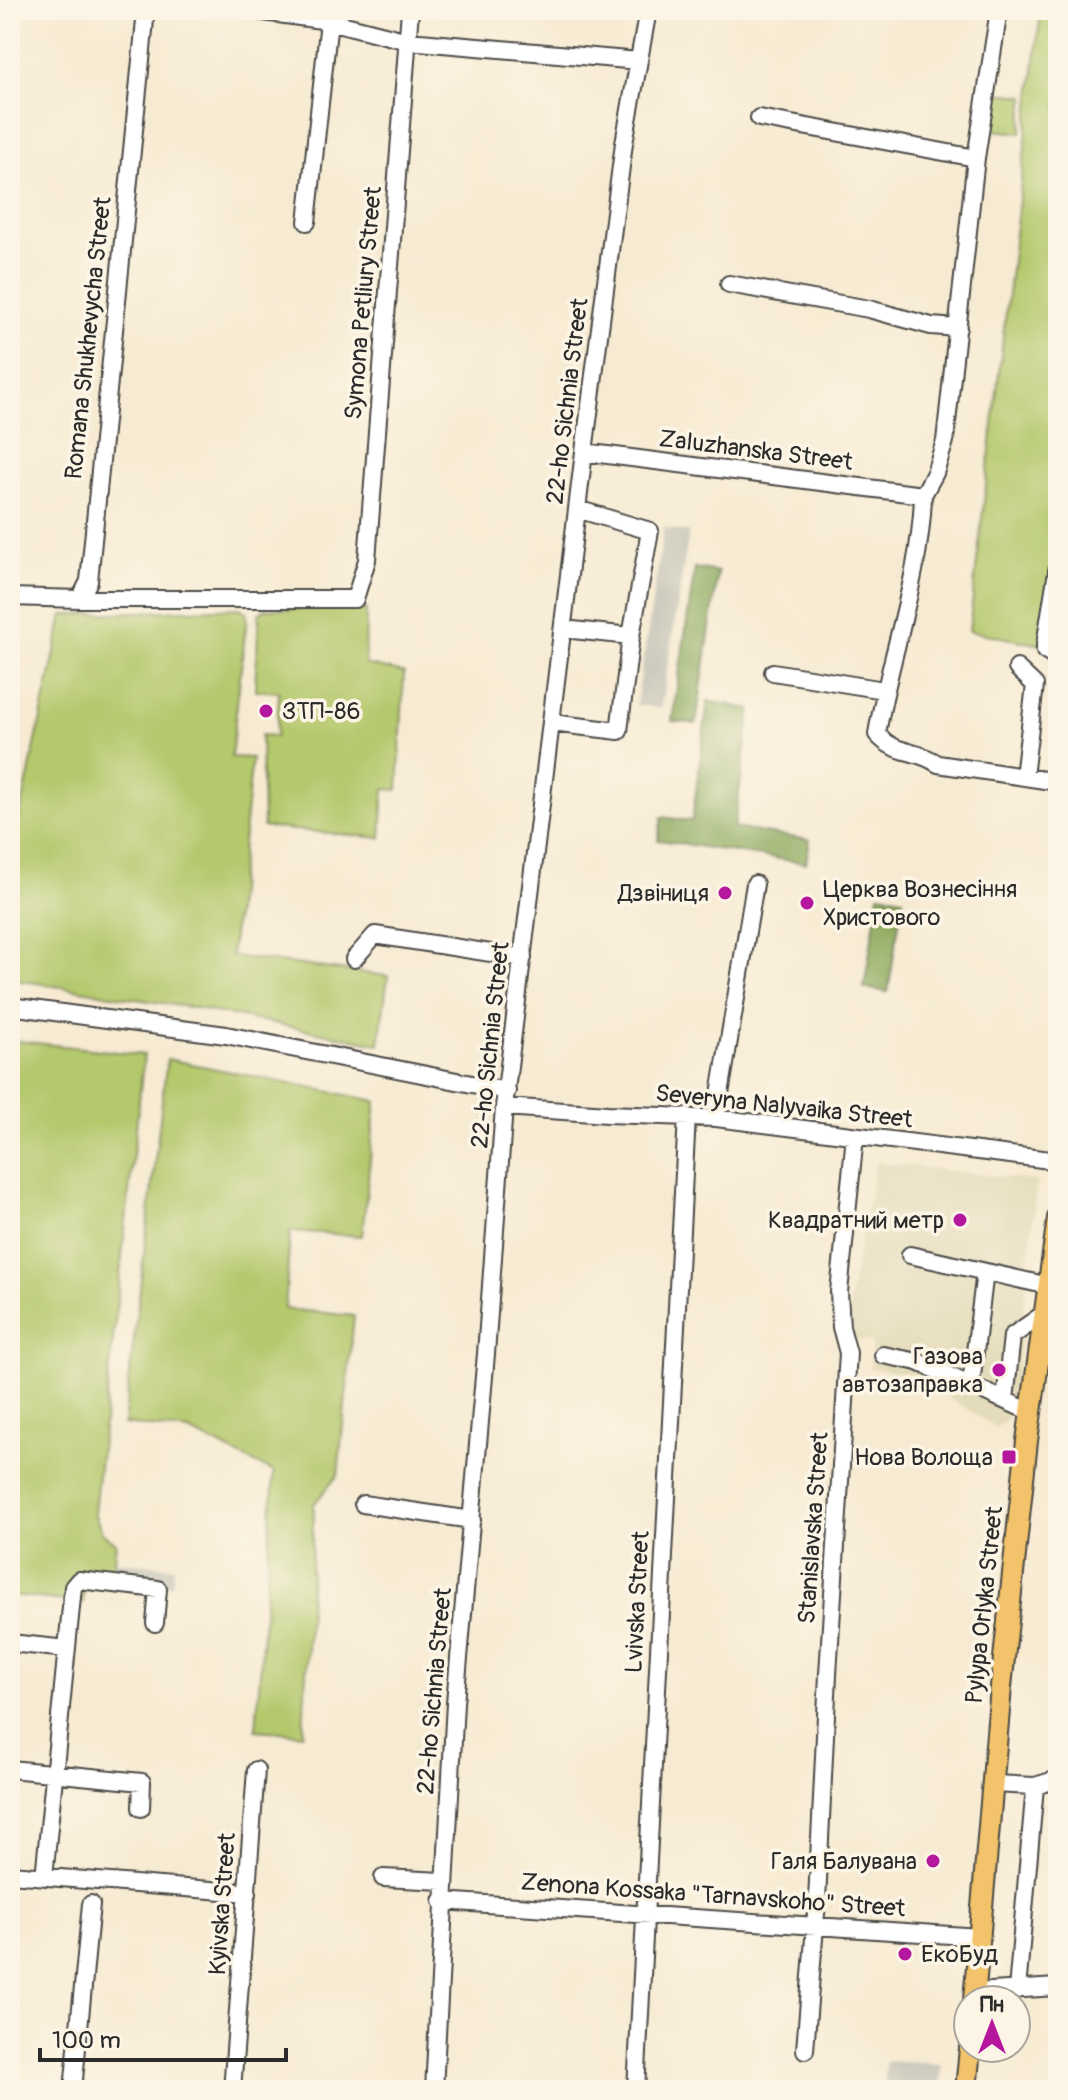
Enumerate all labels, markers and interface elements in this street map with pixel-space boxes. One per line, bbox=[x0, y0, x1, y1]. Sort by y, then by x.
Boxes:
street label: Symona Petliury Street bbox=[339, 185, 388, 421]
street label: Romana Shukhevycha Street bbox=[59, 195, 118, 481]
street label: 22-ho Sichnia Street bbox=[540, 296, 595, 506]
street label: Zaluzhanska Street bbox=[657, 424, 855, 477]
place label: ЗТП-86 bbox=[282, 697, 360, 726]
marker: ЗТП-86 bbox=[257, 702, 275, 720]
place label: Церква Вознесіння Христового bbox=[823, 875, 1017, 932]
place label: Дзвіниця bbox=[617, 879, 709, 908]
marker: Дзвіниця bbox=[716, 884, 734, 902]
marker: Церква Вознесіння Христового bbox=[798, 894, 816, 912]
street label: 22-ho Sichnia Street bbox=[465, 940, 516, 1150]
street label: Severyna Nalyvaika Street bbox=[654, 1079, 914, 1134]
place label: Квадратний метр bbox=[768, 1206, 944, 1235]
marker: Квадратний метр bbox=[951, 1211, 969, 1229]
place label: Газова автозаправка bbox=[842, 1342, 983, 1399]
marker: Газова автозаправка bbox=[990, 1361, 1008, 1379]
street label: Stanislavska Street bbox=[792, 1431, 835, 1625]
place label: Нова Волоща bbox=[854, 1443, 993, 1472]
marker: Нова Волоща bbox=[1000, 1448, 1018, 1466]
street label: Pylypa Orlyka Street bbox=[960, 1505, 1009, 1705]
street label: Lvivska Street bbox=[619, 1530, 656, 1674]
street label: 22-ho Sichnia Street bbox=[411, 1586, 458, 1796]
street label: Kyivska Street bbox=[203, 1832, 242, 1976]
place label: Галя Балувана bbox=[771, 1847, 917, 1876]
marker: Галя Балувана bbox=[924, 1852, 942, 1870]
street label: Zenona Kossaka "Tarnavskoho" Street bbox=[520, 1868, 907, 1923]
place label: ЕкоБуд bbox=[921, 1940, 998, 1969]
marker: ЕкоБуд bbox=[896, 1945, 914, 1963]
north arrow bbox=[952, 1984, 1032, 2064]
text: Пн bbox=[980, 1991, 1004, 2019]
scale bar bbox=[40, 2012, 286, 2062]
text: 100 m bbox=[52, 2026, 121, 2055]

